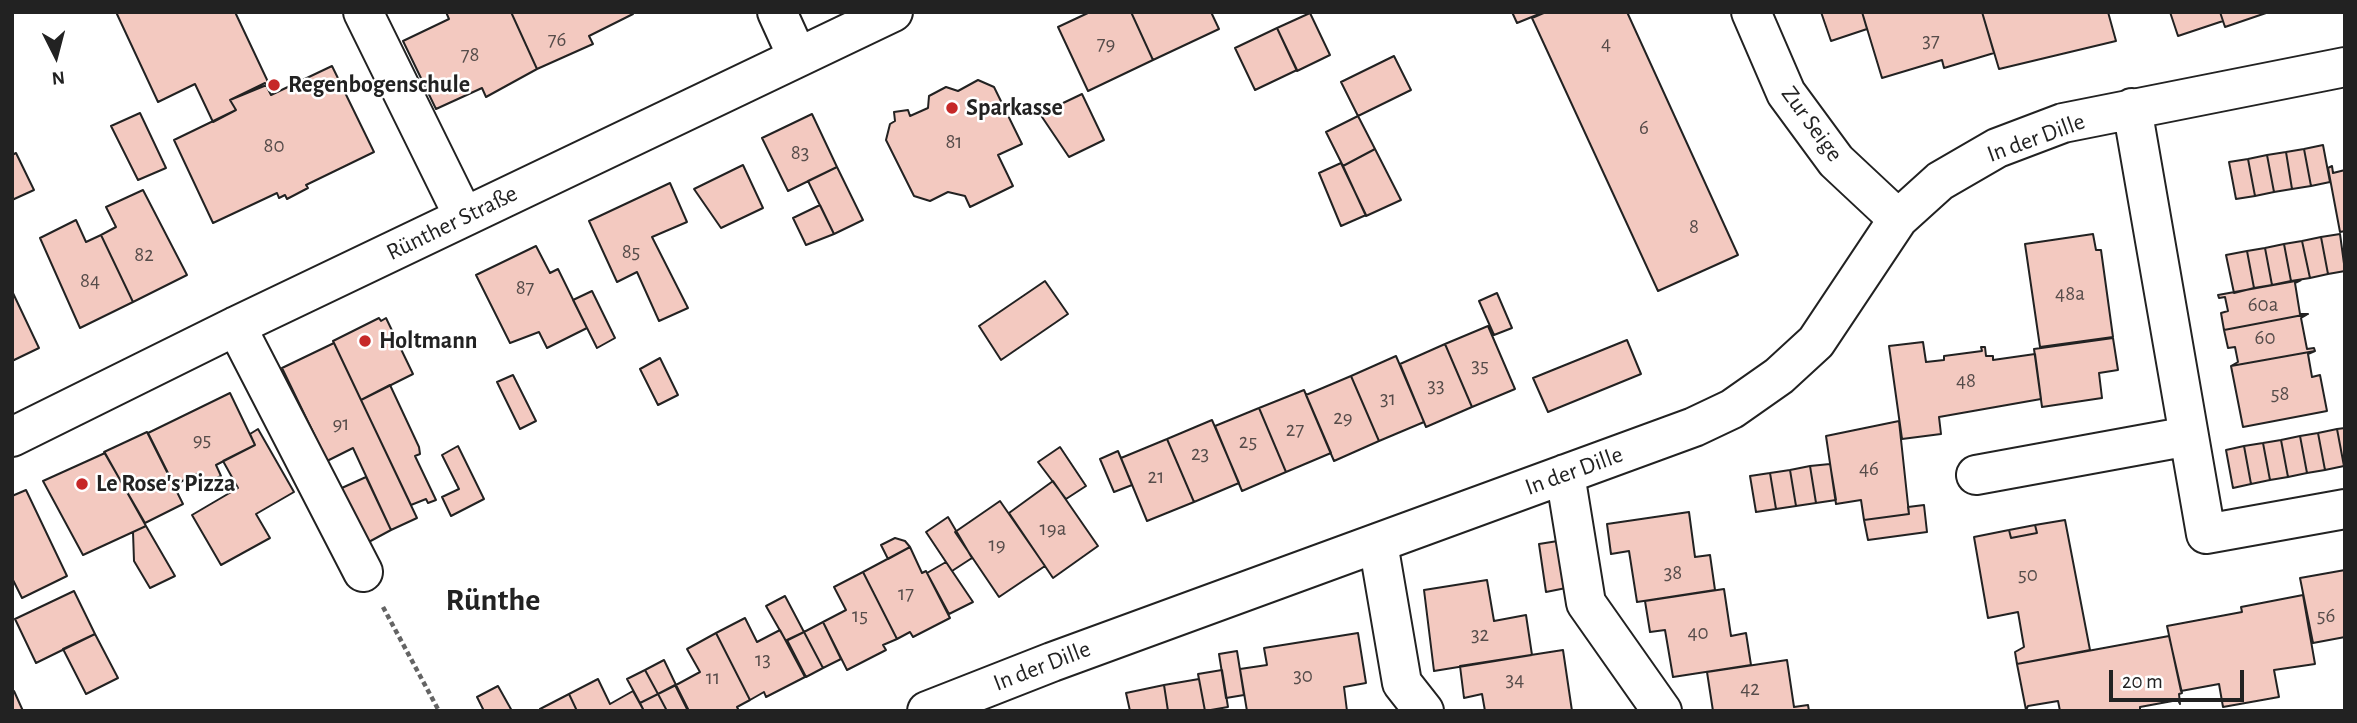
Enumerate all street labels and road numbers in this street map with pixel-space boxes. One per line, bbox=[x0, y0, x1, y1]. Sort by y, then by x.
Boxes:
street label: Zur Seige bbox=[1775, 81, 1849, 167]
street label: In der Dille bbox=[1983, 107, 2089, 169]
street label: Rünther Straße bbox=[382, 179, 522, 267]
street label: In der Dille bbox=[1521, 440, 1627, 502]
street label: In der Dille bbox=[989, 634, 1095, 698]

